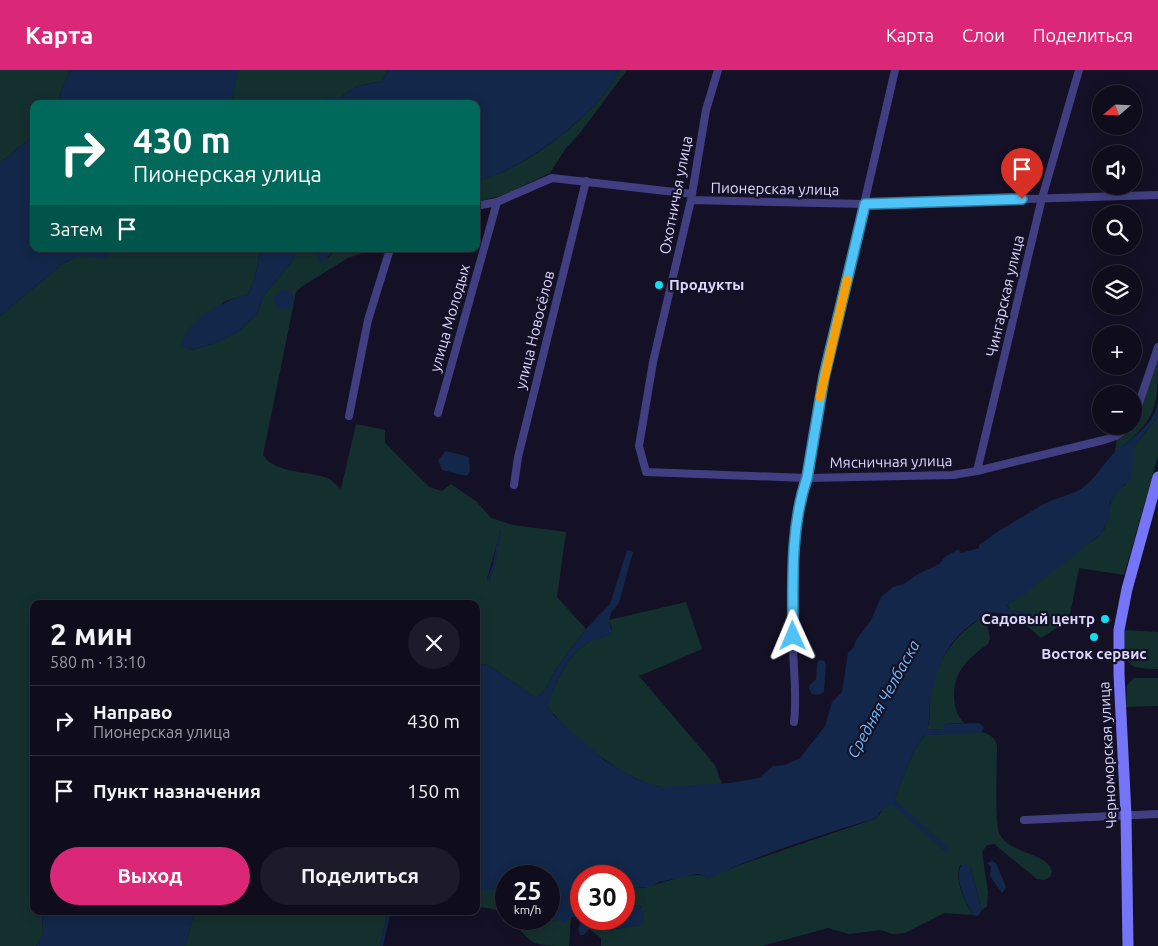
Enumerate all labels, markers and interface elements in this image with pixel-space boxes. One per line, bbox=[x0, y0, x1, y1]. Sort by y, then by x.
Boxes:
text: Карта bbox=[25, 22, 93, 49]
text: Карта bbox=[886, 25, 934, 45]
text: Слои bbox=[962, 25, 1005, 45]
text: Поделиться bbox=[1033, 25, 1133, 45]
north arrow bbox=[1092, 85, 1142, 135]
map controls bbox=[1092, 85, 1142, 435]
icon: right bbox=[50, 120, 115, 185]
text: 430 m bbox=[133, 120, 231, 160]
street label: Охотничья улица bbox=[656, 134, 695, 256]
button: sound bbox=[1092, 145, 1142, 195]
pin bbox=[1001, 148, 1043, 199]
icon: arrive bbox=[1008, 155, 1036, 183]
text: Пионерская улица bbox=[133, 161, 322, 186]
street label: Пионерская улица bbox=[710, 179, 840, 198]
button: search bbox=[1092, 205, 1142, 255]
icon: arrive bbox=[113, 215, 141, 243]
text: Затем bbox=[50, 218, 103, 240]
street label: Чингарская улица bbox=[982, 233, 1027, 358]
street label: улица Молодых bbox=[426, 262, 473, 374]
button: layers bbox=[1092, 265, 1142, 315]
street label: улица Новосёлов bbox=[512, 269, 558, 391]
place label: Продукты bbox=[669, 276, 744, 293]
marker: Продукты bbox=[653, 279, 665, 291]
button: + bbox=[1092, 325, 1142, 375]
button: − bbox=[1092, 385, 1142, 435]
street label: Мясничная улица bbox=[830, 452, 952, 471]
position arrow bbox=[766, 609, 818, 661]
place label: Садовый центр bbox=[981, 610, 1095, 627]
marker: Садовый центр bbox=[1099, 613, 1111, 625]
text: 2 мин bbox=[50, 617, 133, 651]
button: close bbox=[408, 617, 460, 669]
marker: Восток сервис bbox=[1088, 631, 1100, 643]
water label: Средняя Челбаска bbox=[843, 637, 923, 761]
place label: Восток сервис bbox=[1041, 645, 1147, 662]
text: 580 m · 13:10 bbox=[50, 653, 146, 671]
street label: Черноморская улица bbox=[1095, 681, 1120, 829]
text: Направо bbox=[93, 701, 173, 723]
icon: right bbox=[50, 707, 78, 735]
text: 430 m bbox=[407, 710, 460, 732]
text: Пионерская улица bbox=[93, 723, 230, 741]
icon: arrive bbox=[50, 777, 78, 805]
text: Пункт назначения bbox=[93, 780, 261, 802]
text: 150 m bbox=[407, 780, 460, 802]
button: Выход bbox=[50, 847, 250, 905]
button: Поделиться bbox=[260, 847, 460, 905]
speed limit sign: 30 bbox=[570, 865, 635, 930]
text: 25 bbox=[513, 877, 542, 905]
text: km/h bbox=[514, 903, 541, 916]

